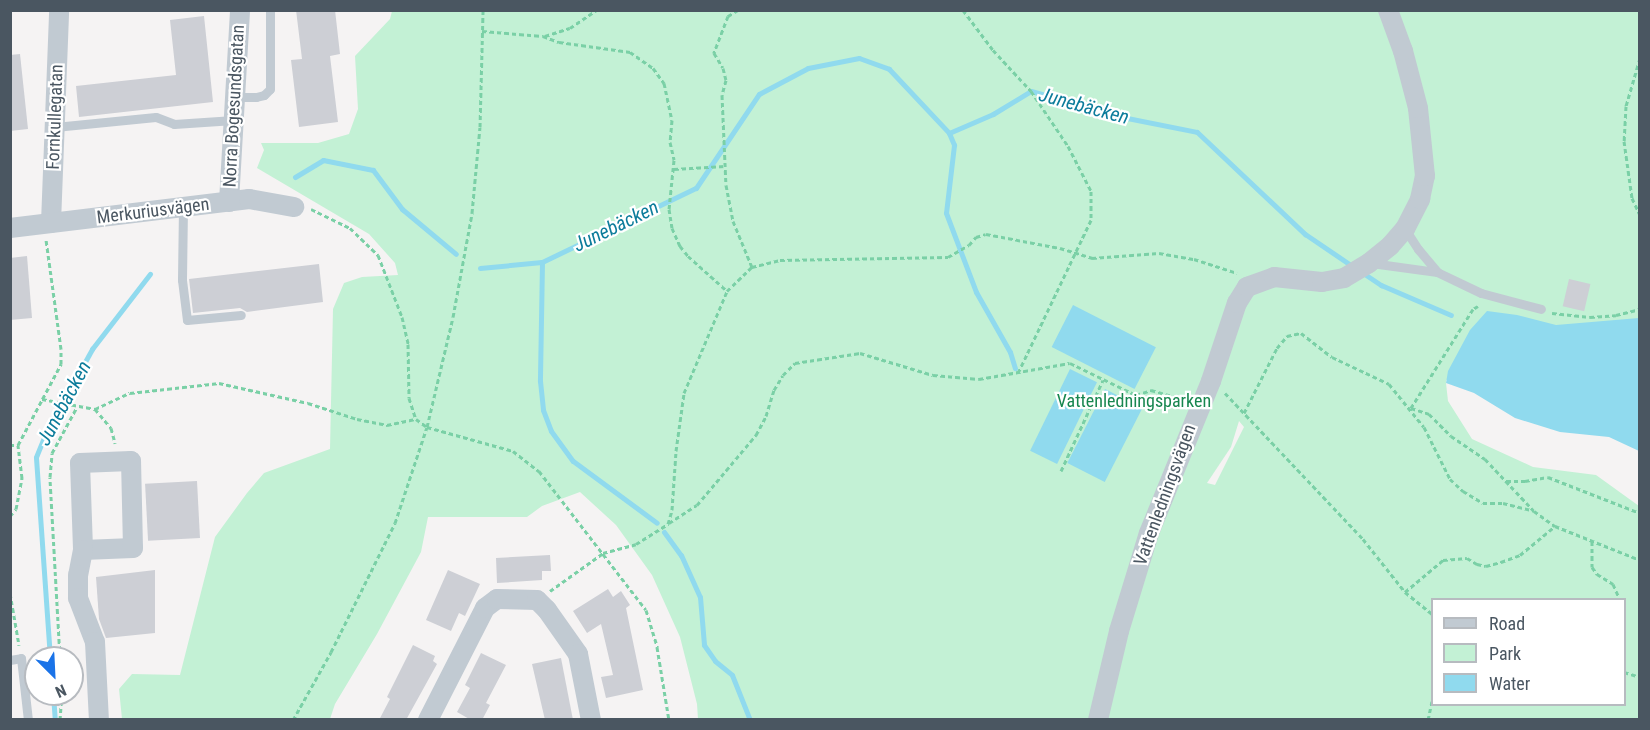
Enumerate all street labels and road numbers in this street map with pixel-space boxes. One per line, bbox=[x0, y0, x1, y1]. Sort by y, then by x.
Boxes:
street label: Norra Bogesundsgatan bbox=[219, 24, 249, 188]
street label: Fornkullegatan bbox=[42, 64, 68, 170]
street label: Merkuriusvägen bbox=[96, 193, 210, 229]
street label: Vattenledningsvägen bbox=[1129, 422, 1201, 568]

